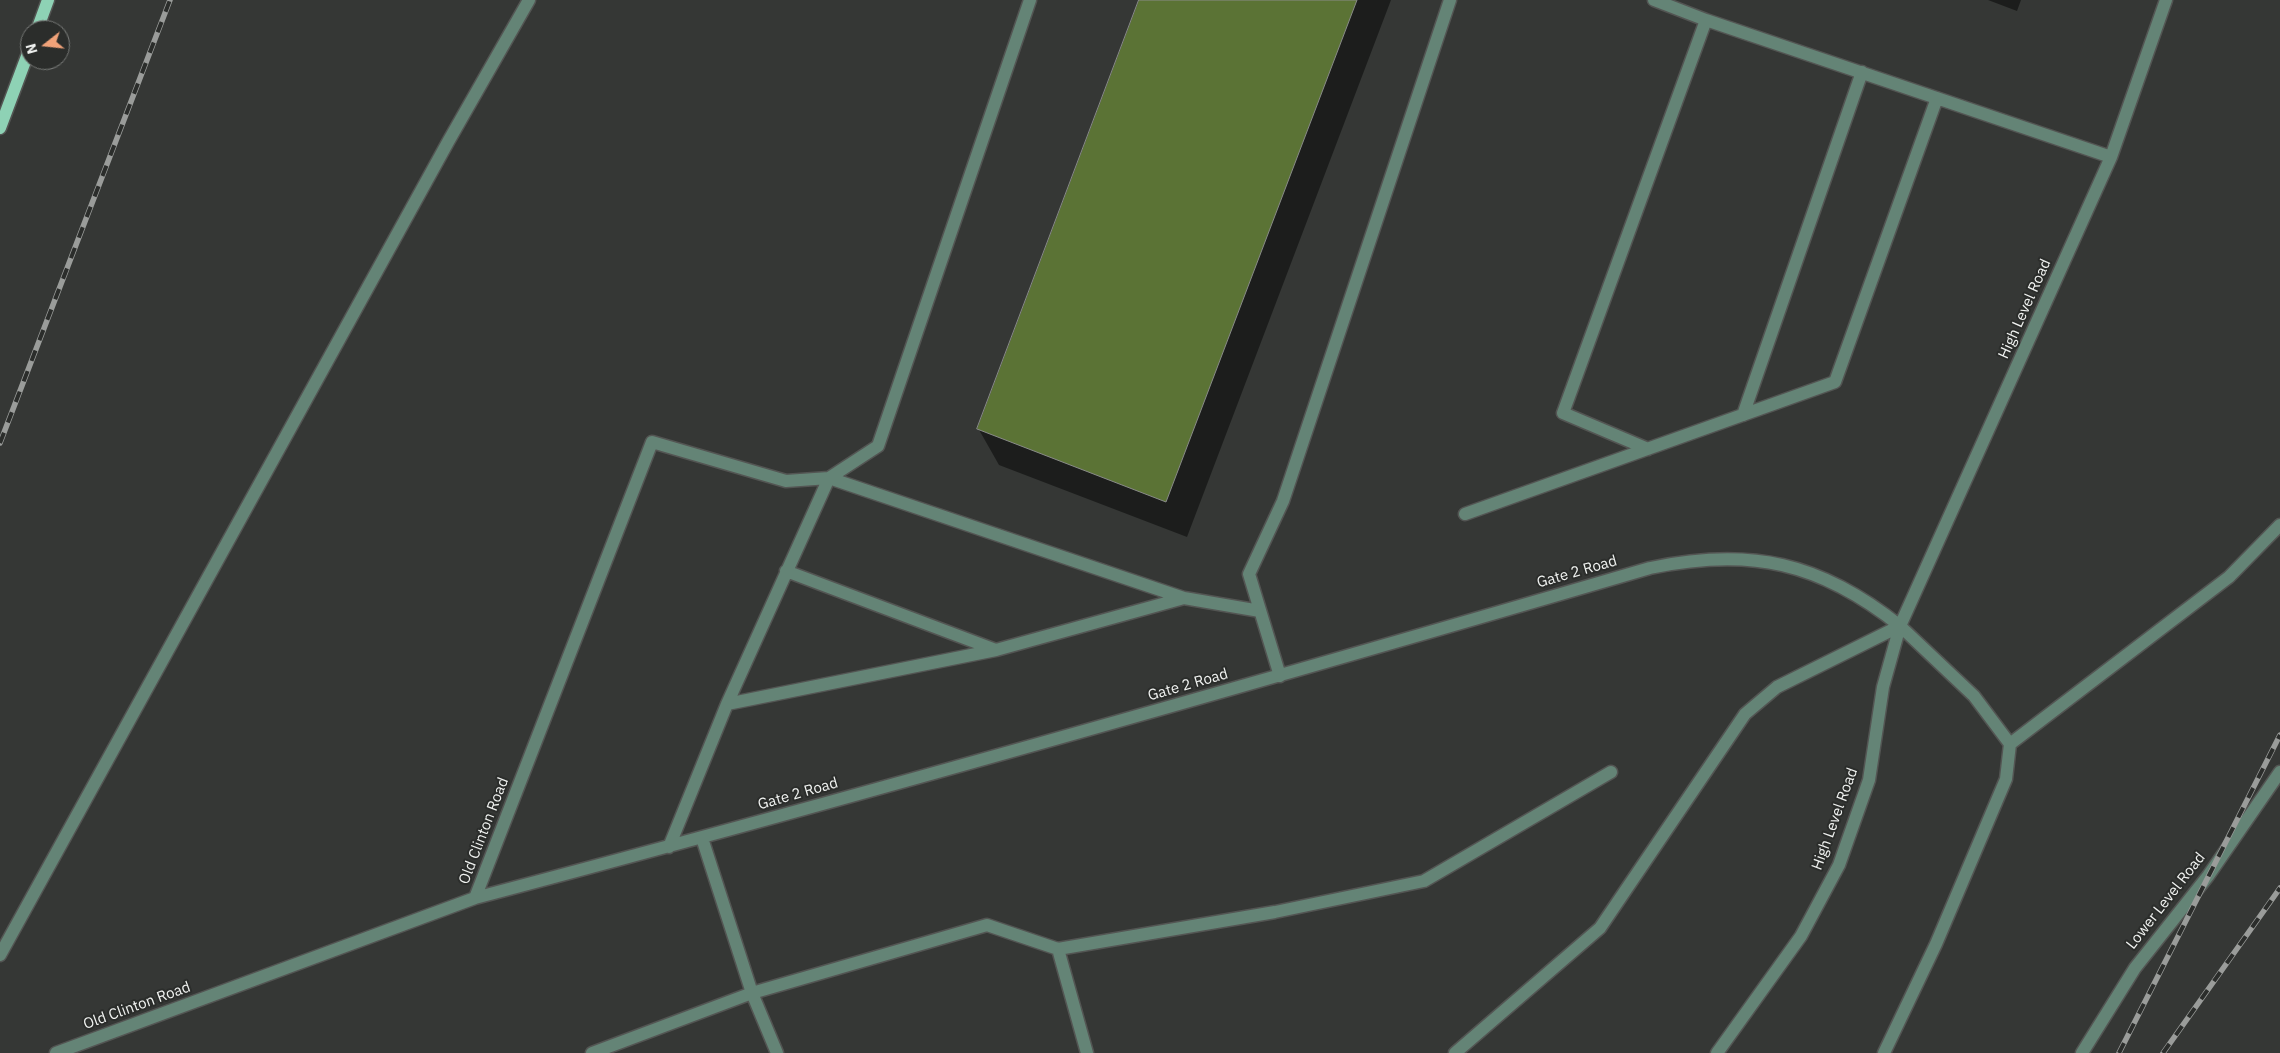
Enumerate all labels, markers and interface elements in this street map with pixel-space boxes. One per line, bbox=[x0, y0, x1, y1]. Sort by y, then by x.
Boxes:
north arrow bbox=[20, 20, 70, 70]
text: N bbox=[21, 42, 42, 56]
street label: High Level Road bbox=[1995, 256, 2055, 362]
street label: Gate 2 Road bbox=[1535, 552, 1619, 592]
street label: Gate 2 Road bbox=[1146, 665, 1230, 705]
street label: High Level Road bbox=[1808, 765, 1862, 873]
street label: Gate 2 Road bbox=[756, 774, 840, 814]
street label: Old Clinton Road bbox=[455, 775, 513, 887]
street label: Lower Level Road bbox=[2123, 849, 2209, 953]
street label: Old Clinton Road bbox=[81, 978, 193, 1034]

